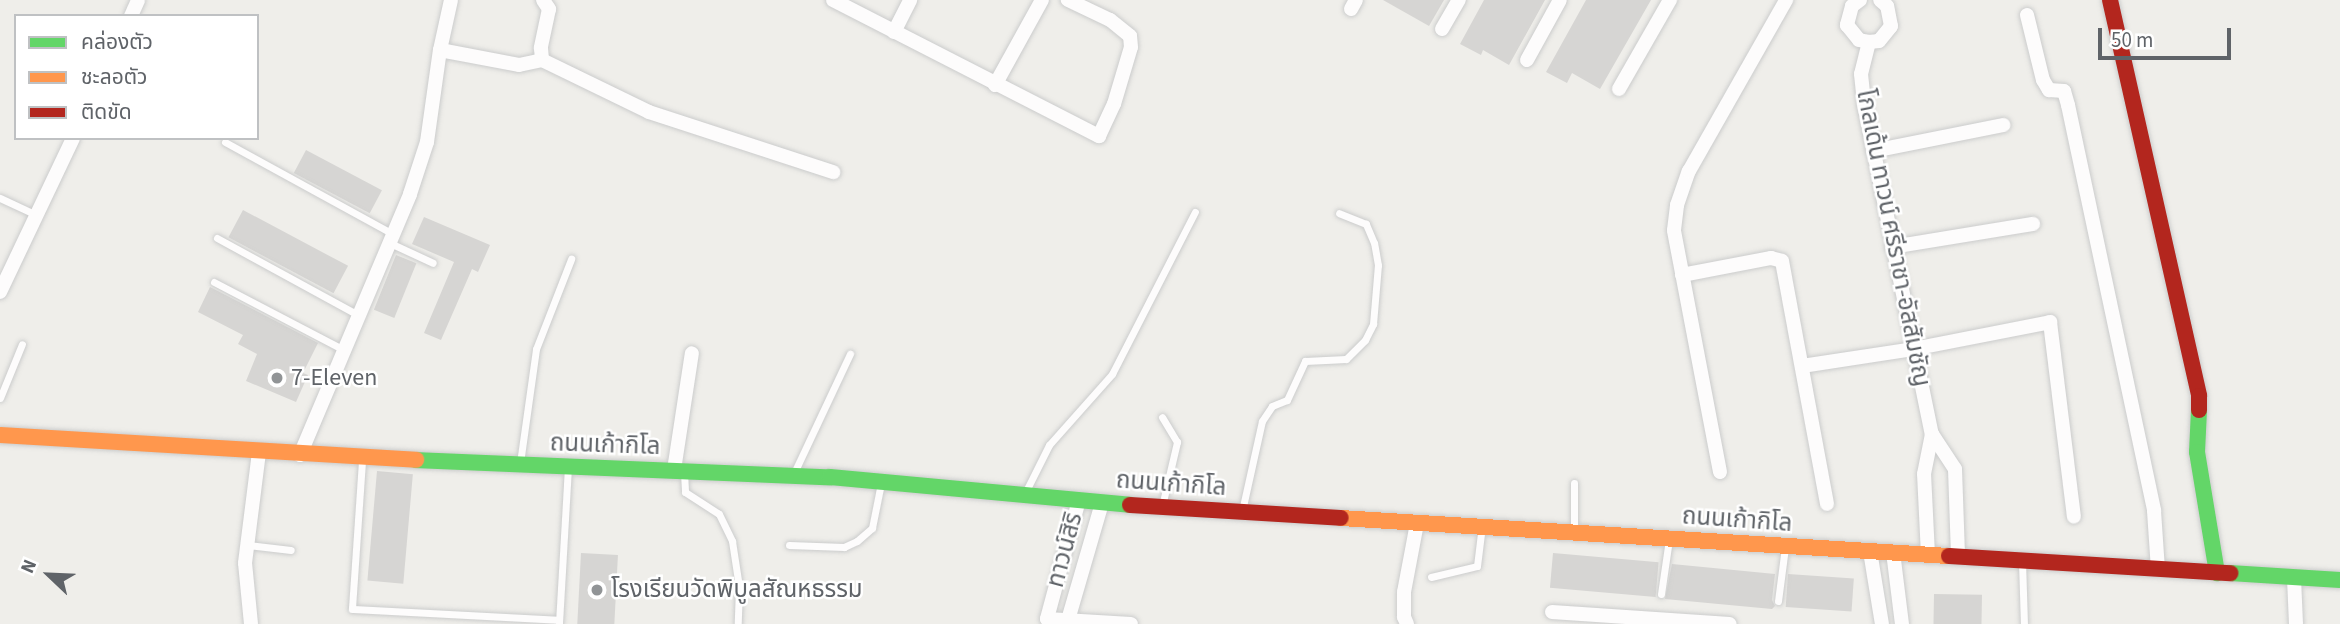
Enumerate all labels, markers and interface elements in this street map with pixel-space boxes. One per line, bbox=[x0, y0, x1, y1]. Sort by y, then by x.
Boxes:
legend bbox=[14, 14, 259, 140]
scale bar bbox=[2102, 14, 2235, 58]
text: 50 m bbox=[2111, 25, 2153, 55]
text: คล่องตัว bbox=[81, 27, 153, 57]
text: ชะลอตัว bbox=[81, 62, 147, 92]
street label: โกลเด้น ทาวน์ ศรีราชา-อัสสัมชัญ bbox=[1850, 87, 1936, 389]
text: ติดขัด bbox=[81, 97, 132, 127]
place label: 7-Eleven bbox=[291, 364, 377, 392]
marker: 7-Eleven bbox=[269, 370, 285, 386]
street label: ถนนเก้ากิโล bbox=[549, 429, 661, 461]
street label: ถนนเก้ากิโล bbox=[1115, 466, 1227, 502]
street label: ถนนเก้ากิโล bbox=[1681, 502, 1793, 538]
street label: ทาวน์สิริ bbox=[1041, 509, 1089, 591]
north arrow bbox=[14, 540, 84, 610]
text: N bbox=[14, 556, 44, 578]
place label: โรงเรียนวัดพิบูลสัณหธรรม bbox=[611, 576, 863, 604]
marker: โรงเรียนวัดพิบูลสัณหธรรม bbox=[589, 582, 605, 598]

